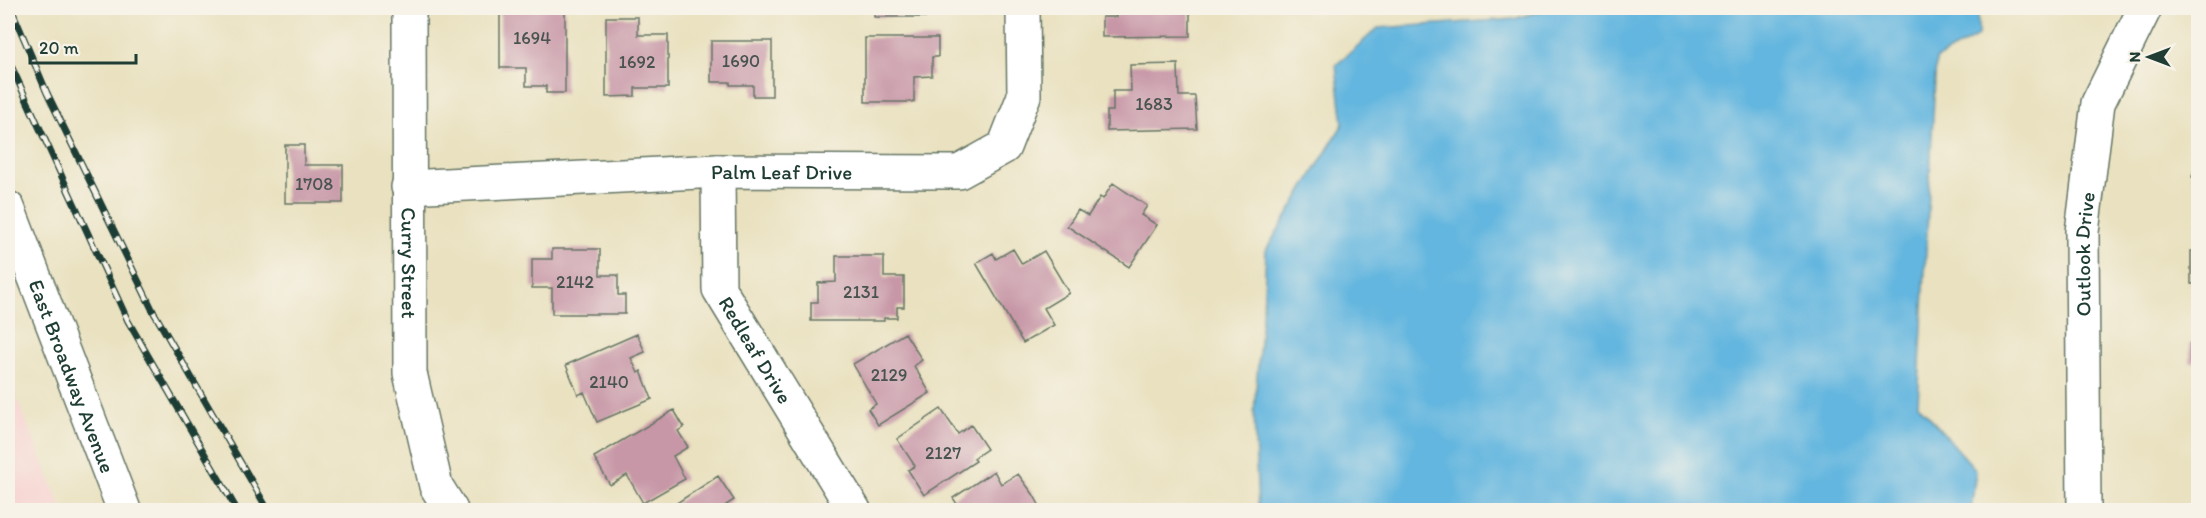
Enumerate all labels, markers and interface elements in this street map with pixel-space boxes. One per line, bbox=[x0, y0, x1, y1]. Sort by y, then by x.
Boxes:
scale bar bbox=[30, 27, 136, 65]
house number: 1694 bbox=[513, 27, 551, 49]
north arrow bbox=[2119, 27, 2179, 87]
text: 20 m bbox=[39, 37, 79, 59]
house number: 1690 bbox=[722, 50, 760, 72]
house number: 1692 bbox=[619, 51, 656, 73]
text: N bbox=[2125, 52, 2144, 62]
house number: 1683 bbox=[1135, 93, 1173, 115]
street label: Palm Leaf Drive bbox=[710, 158, 852, 184]
house number: 1708 bbox=[295, 173, 333, 195]
street label: Outlook Drive bbox=[2069, 190, 2099, 317]
street label: Curry Street bbox=[397, 207, 422, 319]
house number: 2142 bbox=[556, 271, 595, 293]
street label: East Broadway Avenue bbox=[24, 276, 121, 476]
house number: 2131 bbox=[843, 281, 879, 303]
street label: Redleaf Drive bbox=[714, 291, 798, 408]
house number: 2129 bbox=[871, 364, 907, 386]
house number: 2140 bbox=[589, 371, 629, 393]
house number: 2127 bbox=[925, 442, 961, 464]

